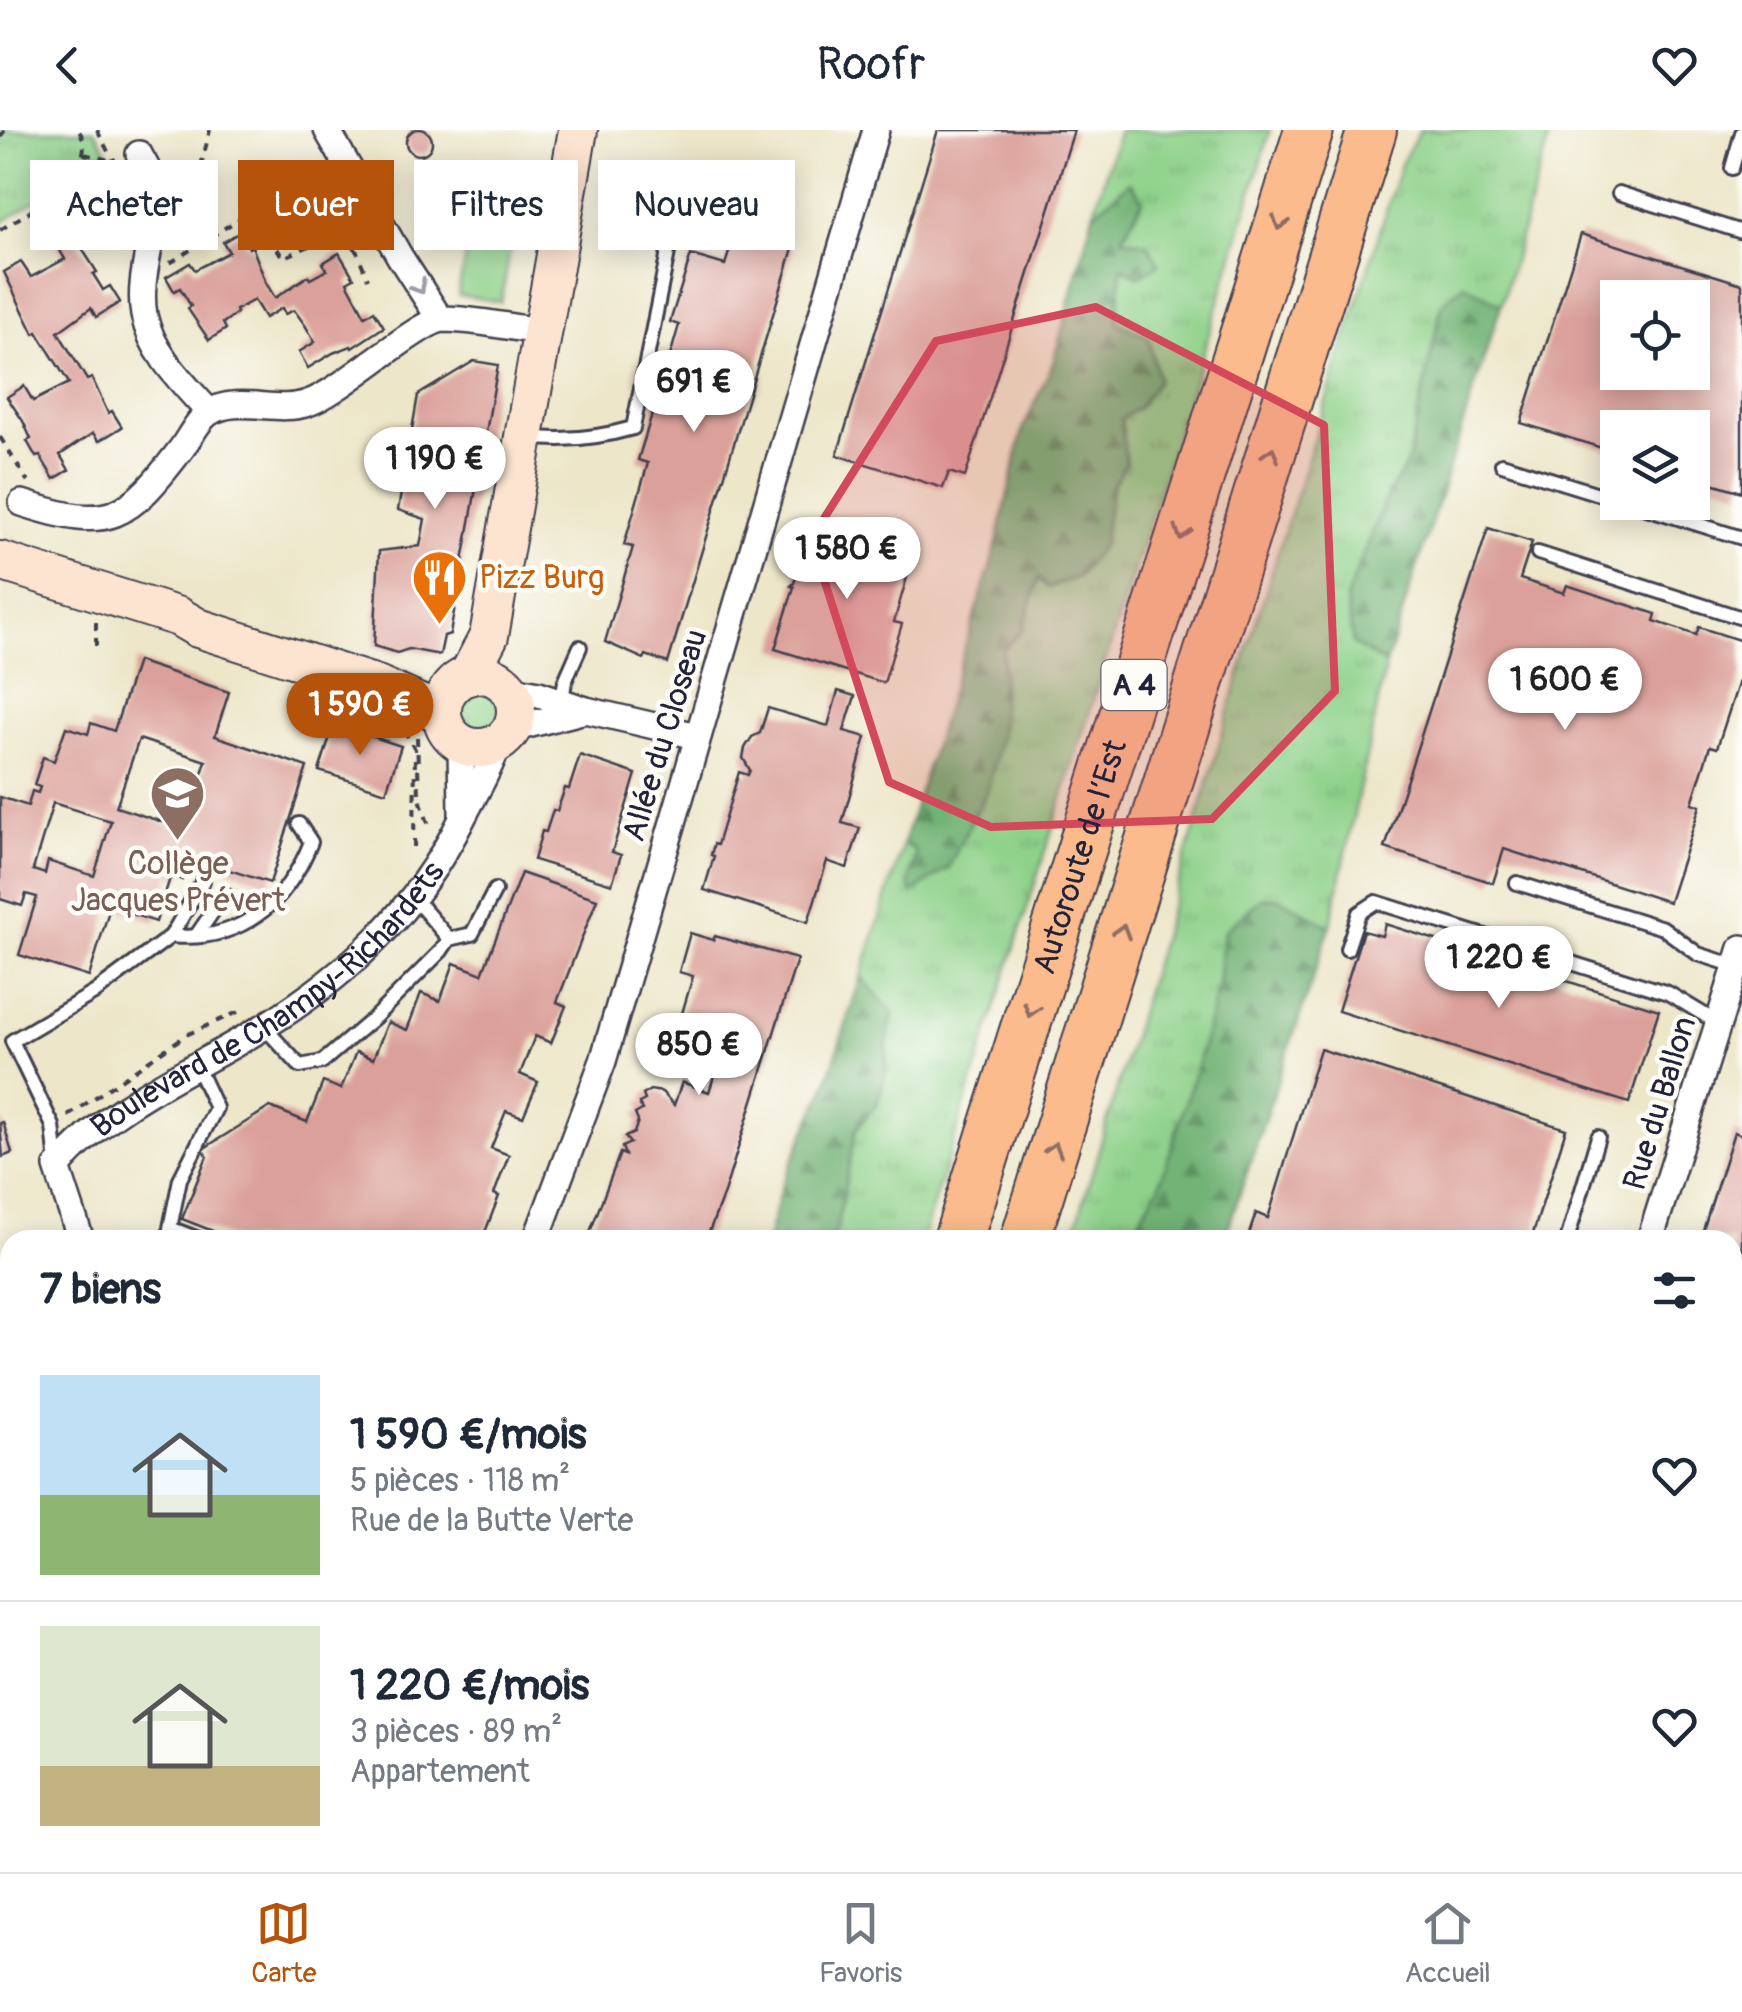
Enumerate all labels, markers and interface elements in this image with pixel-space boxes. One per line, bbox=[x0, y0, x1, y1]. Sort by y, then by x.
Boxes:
text: Roofr bbox=[817, 37, 925, 93]
icon: back bbox=[40, 38, 95, 93]
icon: heart bbox=[1647, 38, 1702, 93]
chip: Acheter bbox=[30, 160, 218, 250]
chip: Louer bbox=[238, 160, 394, 250]
chip: Filtres bbox=[414, 160, 578, 250]
chip: Nouveau bbox=[598, 160, 795, 250]
one-way arrow bbox=[1271, 214, 1291, 231]
one-way arrow bbox=[406, 276, 425, 294]
map controls bbox=[1600, 280, 1710, 520]
button: locate bbox=[1600, 280, 1710, 390]
pin: 691 € bbox=[624, 350, 764, 435]
text: 691 € bbox=[656, 362, 732, 402]
button: layers bbox=[1600, 410, 1710, 520]
pin: 1 190 € bbox=[343, 427, 527, 512]
text: 1 190 € bbox=[386, 439, 484, 479]
one-way arrow bbox=[1259, 446, 1280, 463]
pin: 1 580 € bbox=[755, 517, 939, 602]
one-way arrow bbox=[1173, 524, 1193, 541]
text: 1 580 € bbox=[796, 529, 898, 569]
restaurant icon: Pizz Burg bbox=[410, 547, 470, 626]
place label: Pizz Burg bbox=[479, 558, 604, 598]
street label: Allée du Closeau bbox=[614, 625, 716, 846]
pin: 1 600 € bbox=[1473, 648, 1657, 733]
road number: A 4 bbox=[1102, 660, 1166, 710]
text: 1 600 € bbox=[1510, 660, 1620, 700]
pin: 1 590 € bbox=[268, 673, 452, 758]
text: 1 590 € bbox=[308, 685, 412, 725]
street label: Autoroute de l’Est bbox=[1024, 735, 1136, 979]
school or university icon: Collège Jacques Prévert bbox=[148, 764, 208, 843]
place label: Collège Jacques Prévert bbox=[71, 844, 285, 921]
street label: Boulevard de Champy-Richardets bbox=[83, 854, 453, 1147]
one-way arrow bbox=[1110, 924, 1131, 941]
pin: 1 220 € bbox=[1407, 926, 1591, 1011]
text: 1 220 € bbox=[1446, 938, 1552, 978]
one-way arrow bbox=[1022, 1000, 1043, 1017]
street label: Rue du Ballon bbox=[1615, 1012, 1705, 1195]
pin: 850 € bbox=[629, 1013, 769, 1098]
text: 850 € bbox=[657, 1025, 741, 1065]
one-way arrow bbox=[1042, 1141, 1063, 1158]
icon: filters bbox=[1647, 1263, 1702, 1318]
text: 7 biens bbox=[40, 1264, 161, 1316]
text: 1 590 €/mois bbox=[350, 1409, 587, 1461]
icon: home bbox=[120, 1415, 240, 1535]
icon: heart bbox=[1647, 1448, 1702, 1503]
text: 5 pièces · 118 m² bbox=[350, 1461, 570, 1501]
text: Rue de la Butte Verte bbox=[350, 1501, 633, 1541]
text: 1 220 €/mois bbox=[350, 1660, 589, 1712]
icon: home bbox=[120, 1666, 240, 1786]
icon: heart bbox=[1647, 1699, 1702, 1754]
text: 3 pièces · 89 m² bbox=[350, 1712, 562, 1752]
text: Appartement bbox=[350, 1752, 530, 1792]
tab: Carte bbox=[251, 1896, 317, 1991]
tab: Favoris bbox=[819, 1896, 902, 1991]
tab: Accueil bbox=[1405, 1896, 1491, 1991]

